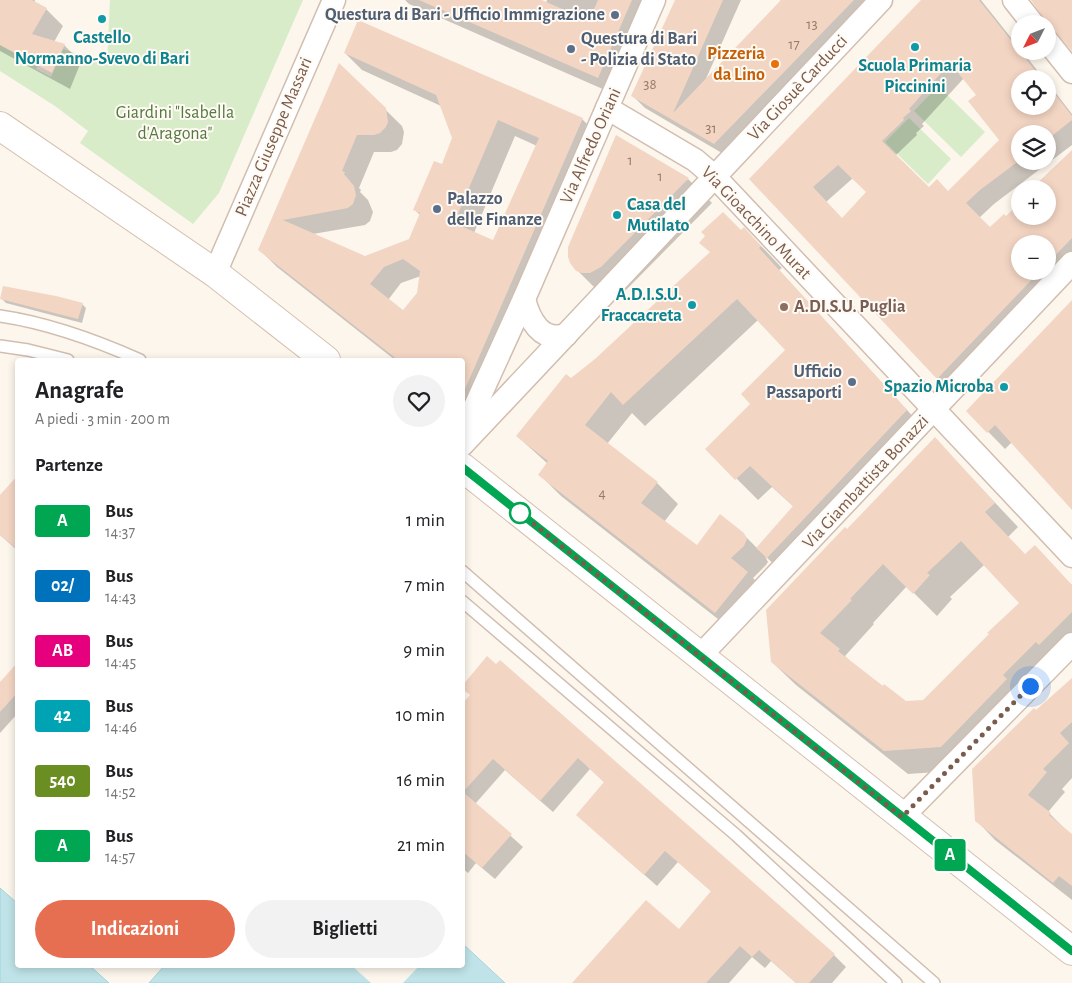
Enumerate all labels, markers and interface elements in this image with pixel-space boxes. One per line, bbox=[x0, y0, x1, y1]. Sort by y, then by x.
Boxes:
place label: Questura di Bari - Ufficio Immigrazione bbox=[325, 6, 605, 24]
marker: Questura di Bari - Ufficio Immigrazione bbox=[609, 9, 621, 21]
marker: Castello Normanno-Svevo di Bari bbox=[96, 13, 108, 25]
north arrow bbox=[1011, 15, 1056, 60]
map controls bbox=[1011, 15, 1056, 280]
house number: 13 bbox=[806, 17, 818, 32]
place label: Castello Normanno-Svevo di Bari bbox=[15, 29, 189, 68]
place label: Questura di Bari - Polizia di Stato bbox=[581, 30, 697, 69]
street label: Via Giosuè Carducci bbox=[745, 32, 851, 144]
house number: 17 bbox=[788, 37, 800, 52]
marker: Scuola Primaria Piccinini bbox=[909, 41, 921, 53]
marker: Questura di Bari - Polizia di Stato bbox=[565, 43, 577, 55]
place label: Pizzeria da Lino bbox=[707, 45, 765, 84]
street label: Piazza Giuseppe Massari bbox=[232, 55, 316, 219]
place label: Scuola Primaria Piccinini bbox=[858, 57, 972, 96]
marker: Pizzeria da Lino bbox=[769, 58, 781, 70]
button: locate bbox=[1011, 70, 1056, 115]
house number: 38 bbox=[643, 77, 657, 92]
street label: Via Alfredo Oriani bbox=[557, 85, 625, 207]
park label: Giardini "Isabella d'Aragona" bbox=[116, 104, 234, 143]
house number: 31 bbox=[705, 121, 717, 136]
button: layers bbox=[1011, 125, 1056, 170]
house number: 1 bbox=[627, 153, 633, 168]
street label: Via Gioacchino Murat bbox=[698, 163, 815, 283]
house number: 1 bbox=[657, 169, 663, 184]
button: + bbox=[1011, 180, 1056, 225]
place label: Palazzo delle Finanze bbox=[447, 190, 542, 229]
place label: Casa del Mutilato bbox=[627, 196, 690, 235]
marker: Palazzo delle Finanze bbox=[431, 203, 443, 215]
marker: Casa del Mutilato bbox=[611, 209, 623, 221]
button: − bbox=[1011, 235, 1056, 280]
place label: A.D.I.S.U. Fraccacreta bbox=[601, 286, 682, 325]
place label: A.DI.S.U. Puglia bbox=[794, 298, 906, 316]
marker: A.D.I.S.U. Fraccacreta bbox=[686, 299, 698, 311]
marker: A.DI.S.U. Puglia bbox=[778, 301, 790, 313]
place label: Ufficio Passaporti bbox=[766, 363, 842, 402]
button: heart bbox=[393, 375, 445, 427]
marker: Ufficio Passaporti bbox=[846, 376, 858, 388]
place label: Spazio Microba bbox=[884, 378, 994, 396]
text: Anagrafe bbox=[35, 379, 124, 403]
marker: Spazio Microba bbox=[998, 381, 1010, 393]
text: A piedi · 3 min · 200 m bbox=[35, 411, 170, 427]
street label: Via Giambattista Bonazzi bbox=[800, 412, 932, 552]
text: Partenze bbox=[35, 456, 103, 475]
house number: 4 bbox=[598, 486, 606, 501]
text: Bus bbox=[105, 502, 133, 521]
unlabelled marker bbox=[509, 502, 531, 524]
text: 1 min bbox=[406, 511, 445, 530]
text: A bbox=[57, 512, 68, 530]
text: 14:37 bbox=[105, 524, 135, 540]
text: Bus bbox=[105, 567, 133, 586]
text: 7 min bbox=[404, 576, 445, 595]
text: 02/ bbox=[51, 577, 74, 595]
text: 14:43 bbox=[105, 589, 136, 605]
text: Bus bbox=[105, 632, 133, 651]
text: 9 min bbox=[403, 641, 445, 660]
text: AB bbox=[52, 642, 73, 660]
text: 14:45 bbox=[105, 654, 136, 670]
your location bbox=[1018, 674, 1043, 699]
text: Bus bbox=[105, 697, 133, 716]
text: 10 min bbox=[396, 706, 445, 725]
text: 42 bbox=[54, 707, 71, 725]
text: 14:46 bbox=[105, 719, 137, 735]
text: Bus bbox=[105, 762, 133, 781]
text: 16 min bbox=[397, 771, 445, 790]
text: 540 bbox=[49, 772, 76, 790]
text: 14:52 bbox=[105, 784, 136, 800]
text: Bus bbox=[105, 827, 133, 846]
text: 21 min bbox=[397, 836, 445, 855]
text: A bbox=[57, 837, 68, 855]
line badge: A bbox=[934, 839, 966, 871]
text: A bbox=[945, 846, 955, 864]
text: 14:57 bbox=[105, 849, 135, 865]
button: Indicazioni bbox=[35, 900, 235, 958]
button: Biglietti bbox=[245, 900, 445, 958]

